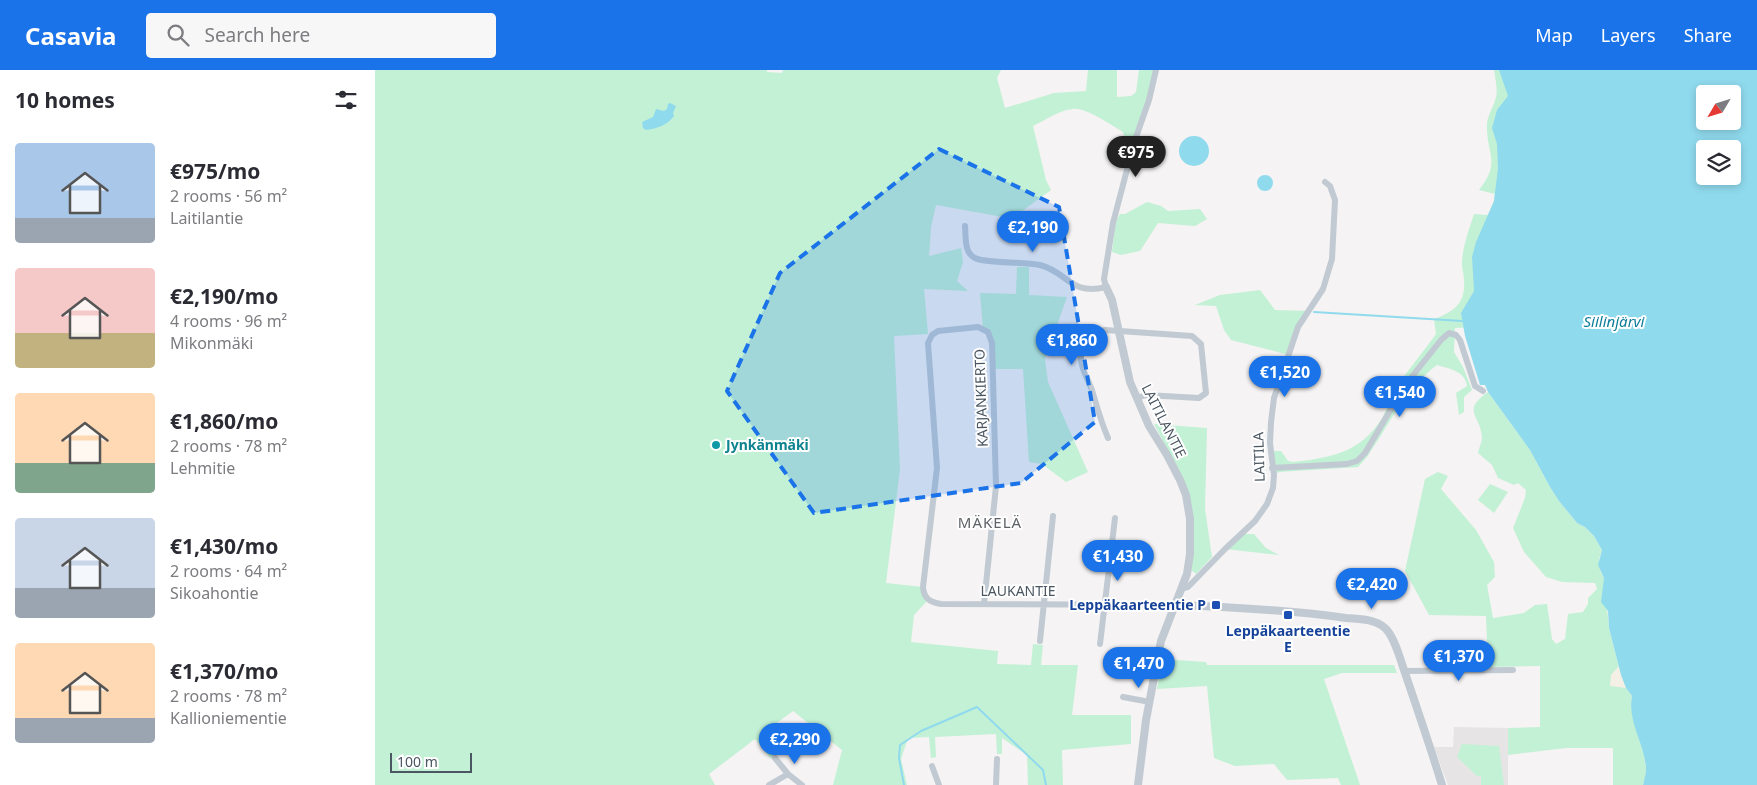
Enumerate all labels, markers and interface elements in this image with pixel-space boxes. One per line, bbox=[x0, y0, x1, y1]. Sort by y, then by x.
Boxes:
search box bbox=[146, 13, 496, 58]
text: Casavia bbox=[25, 19, 116, 52]
icon: search bbox=[164, 21, 192, 49]
text: Search here bbox=[204, 22, 310, 48]
text: Map bbox=[1535, 23, 1573, 47]
text: Layers bbox=[1601, 23, 1656, 47]
text: Share bbox=[1684, 23, 1732, 47]
north arrow bbox=[1696, 85, 1741, 130]
map controls bbox=[1696, 85, 1741, 185]
text: 10 homes bbox=[15, 86, 115, 114]
icon: filters bbox=[332, 86, 360, 114]
pin: €975 bbox=[1106, 136, 1166, 178]
button: layers bbox=[1696, 140, 1741, 185]
text: €975 bbox=[1118, 141, 1154, 163]
text: €975/mo bbox=[170, 157, 260, 185]
icon: home bbox=[55, 163, 115, 223]
text: 2 rooms · 56 m² bbox=[170, 185, 287, 207]
text: Laitilantie bbox=[170, 207, 243, 229]
pin: €2,190 bbox=[992, 210, 1074, 253]
text: €2,190 bbox=[1008, 216, 1058, 238]
text: €2,190/mo bbox=[170, 282, 278, 310]
icon: home bbox=[55, 288, 115, 348]
text: 4 rooms · 96 m² bbox=[170, 310, 287, 332]
water label: Siilinjärvi bbox=[1584, 311, 1646, 331]
pin: €1,860 bbox=[1031, 324, 1113, 366]
text: €1,860 bbox=[1047, 329, 1097, 351]
text: Mikonmäki bbox=[170, 332, 253, 354]
street label: KARJANKIERTO bbox=[969, 349, 992, 447]
pin: €1,520 bbox=[1244, 356, 1326, 398]
text: €1,520 bbox=[1260, 361, 1310, 383]
pin: €1,540 bbox=[1359, 376, 1441, 418]
street label: LAITILANTIE bbox=[1138, 380, 1191, 461]
text: €1,540 bbox=[1375, 381, 1425, 403]
text: €1,860/mo bbox=[170, 407, 278, 435]
icon: home bbox=[55, 413, 115, 473]
street label: LAITILA bbox=[1248, 432, 1269, 482]
text: 2 rooms · 78 m² bbox=[170, 435, 287, 457]
place label: Jynkänmäki bbox=[724, 435, 809, 454]
marker: Jynkänmäki bbox=[710, 439, 722, 451]
text: Lehmitie bbox=[170, 457, 235, 479]
district label: MÄKELÄ bbox=[958, 512, 1022, 532]
text: €1,430/mo bbox=[170, 532, 278, 560]
icon: home bbox=[55, 538, 115, 598]
pin: €1,430 bbox=[1077, 540, 1159, 582]
text: €1,430 bbox=[1093, 545, 1143, 567]
text: 2 rooms · 64 m² bbox=[170, 560, 287, 582]
pin: €2,420 bbox=[1331, 568, 1413, 610]
text: €2,420 bbox=[1347, 573, 1397, 595]
street label: LAUKANTIE bbox=[980, 581, 1056, 600]
text: Sikoahontie bbox=[170, 582, 259, 604]
place label: Leppäkaarteentie P bbox=[1069, 595, 1206, 614]
marker: Leppäkaarteentie P bbox=[1210, 599, 1222, 611]
marker: Leppäkaarteentie E bbox=[1282, 609, 1294, 621]
place label: Leppäkaarteentie E bbox=[1226, 621, 1350, 656]
pin: €1,370 bbox=[1418, 640, 1500, 682]
text: €1,370 bbox=[1434, 645, 1484, 667]
pin: €1,470 bbox=[1098, 646, 1180, 689]
text: €1,470 bbox=[1114, 652, 1164, 674]
text: €1,370/mo bbox=[170, 657, 278, 685]
icon: home bbox=[55, 663, 115, 723]
text: 2 rooms · 78 m² bbox=[170, 685, 287, 707]
text: Kallioniementie bbox=[170, 707, 287, 729]
pin: €2,290 bbox=[754, 722, 836, 765]
text: €2,290 bbox=[770, 728, 820, 750]
scale bar bbox=[390, 750, 473, 773]
text: 100 m bbox=[397, 752, 438, 771]

